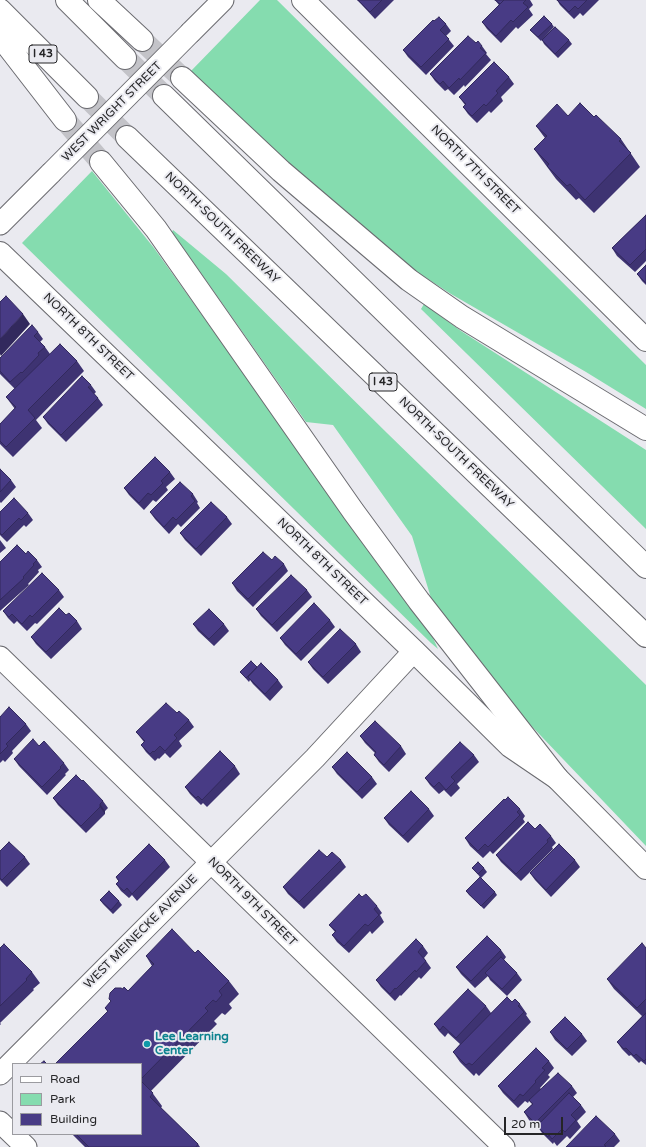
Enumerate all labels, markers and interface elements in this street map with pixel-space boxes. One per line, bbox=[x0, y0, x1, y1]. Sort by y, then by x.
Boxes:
road number: I 43 bbox=[29, 45, 57, 63]
street label: WEST WRIGHT STREET bbox=[59, 59, 165, 165]
street label: NORTH 7TH STREET bbox=[428, 123, 522, 217]
street label: NORTH-SOUTH FREEWAY bbox=[162, 169, 282, 287]
street label: NORTH 8TH STREET bbox=[40, 290, 136, 384]
road number: I 43 bbox=[369, 373, 397, 391]
street label: NORTH-SOUTH FREEWAY bbox=[396, 394, 516, 512]
street label: NORTH 8TH STREET bbox=[274, 515, 370, 609]
street label: NORTH 9TH STREET bbox=[205, 855, 299, 949]
street label: WEST MEINECKE AVENUE bbox=[81, 872, 201, 992]
place label: Lee Learning Center bbox=[155, 1030, 229, 1058]
marker: Lee Learning Center bbox=[142, 1039, 152, 1049]
legend bbox=[12, 1063, 142, 1135]
text: Road bbox=[50, 1072, 80, 1086]
text: Park bbox=[50, 1092, 76, 1106]
scale bar bbox=[506, 1109, 565, 1135]
text: Building bbox=[50, 1112, 97, 1126]
text: 20 m bbox=[511, 1117, 540, 1131]

